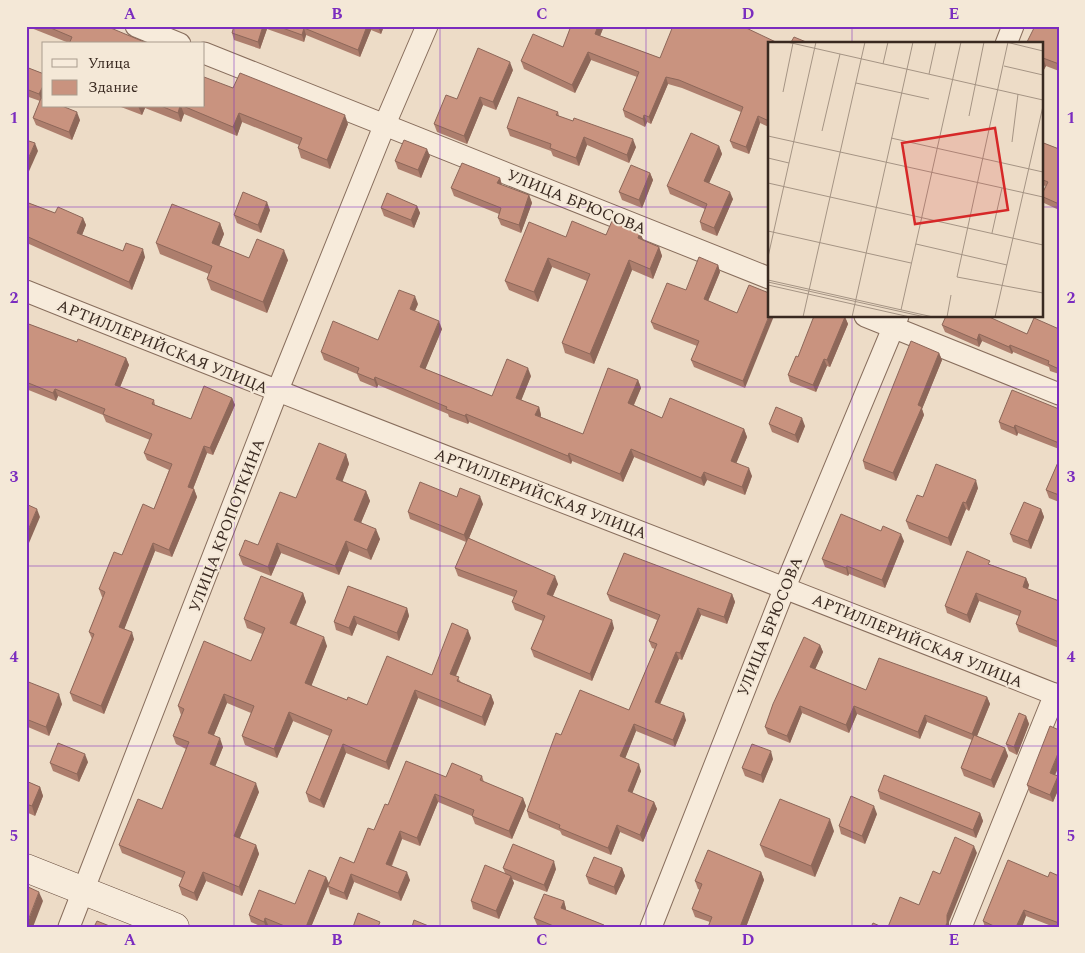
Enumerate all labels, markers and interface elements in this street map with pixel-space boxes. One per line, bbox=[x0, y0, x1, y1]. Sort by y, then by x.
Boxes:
text: A bbox=[124, 2, 137, 26]
text: B bbox=[331, 2, 343, 26]
text: C bbox=[536, 2, 548, 26]
text: D bbox=[742, 2, 755, 26]
text: E bbox=[949, 2, 959, 26]
legend bbox=[42, 42, 205, 108]
inset map bbox=[768, 42, 1042, 318]
text: Улица bbox=[88, 52, 131, 75]
text: Здание bbox=[88, 76, 138, 99]
text: 1 bbox=[10, 106, 18, 130]
text: 1 bbox=[1067, 106, 1075, 130]
street label: УЛИЦА БРЮСОВА bbox=[503, 163, 650, 241]
text: 2 bbox=[10, 286, 19, 310]
text: 2 bbox=[1067, 286, 1076, 310]
street label: АРТИЛЛЕРИЙСКАЯ УЛИЦА bbox=[53, 294, 272, 400]
street label: УЛИЦА КРОПОТКИНА bbox=[183, 435, 271, 616]
street label: АРТИЛЛЕРИЙСКАЯ УЛИЦА bbox=[431, 442, 650, 546]
text: 3 bbox=[10, 465, 19, 489]
text: 3 bbox=[1067, 465, 1076, 489]
street label: УЛИЦА БРЮСОВА bbox=[731, 553, 809, 700]
street label: АРТИЛЛЕРИЙСКАЯ УЛИЦА bbox=[808, 588, 1027, 694]
text: 4 bbox=[10, 645, 19, 669]
text: 4 bbox=[1067, 645, 1076, 669]
text: 5 bbox=[10, 824, 18, 848]
text: 5 bbox=[1067, 824, 1075, 848]
text: A bbox=[124, 928, 137, 952]
text: B bbox=[331, 928, 343, 952]
text: C bbox=[536, 928, 548, 952]
text: D bbox=[742, 928, 755, 952]
text: E bbox=[949, 928, 959, 952]

